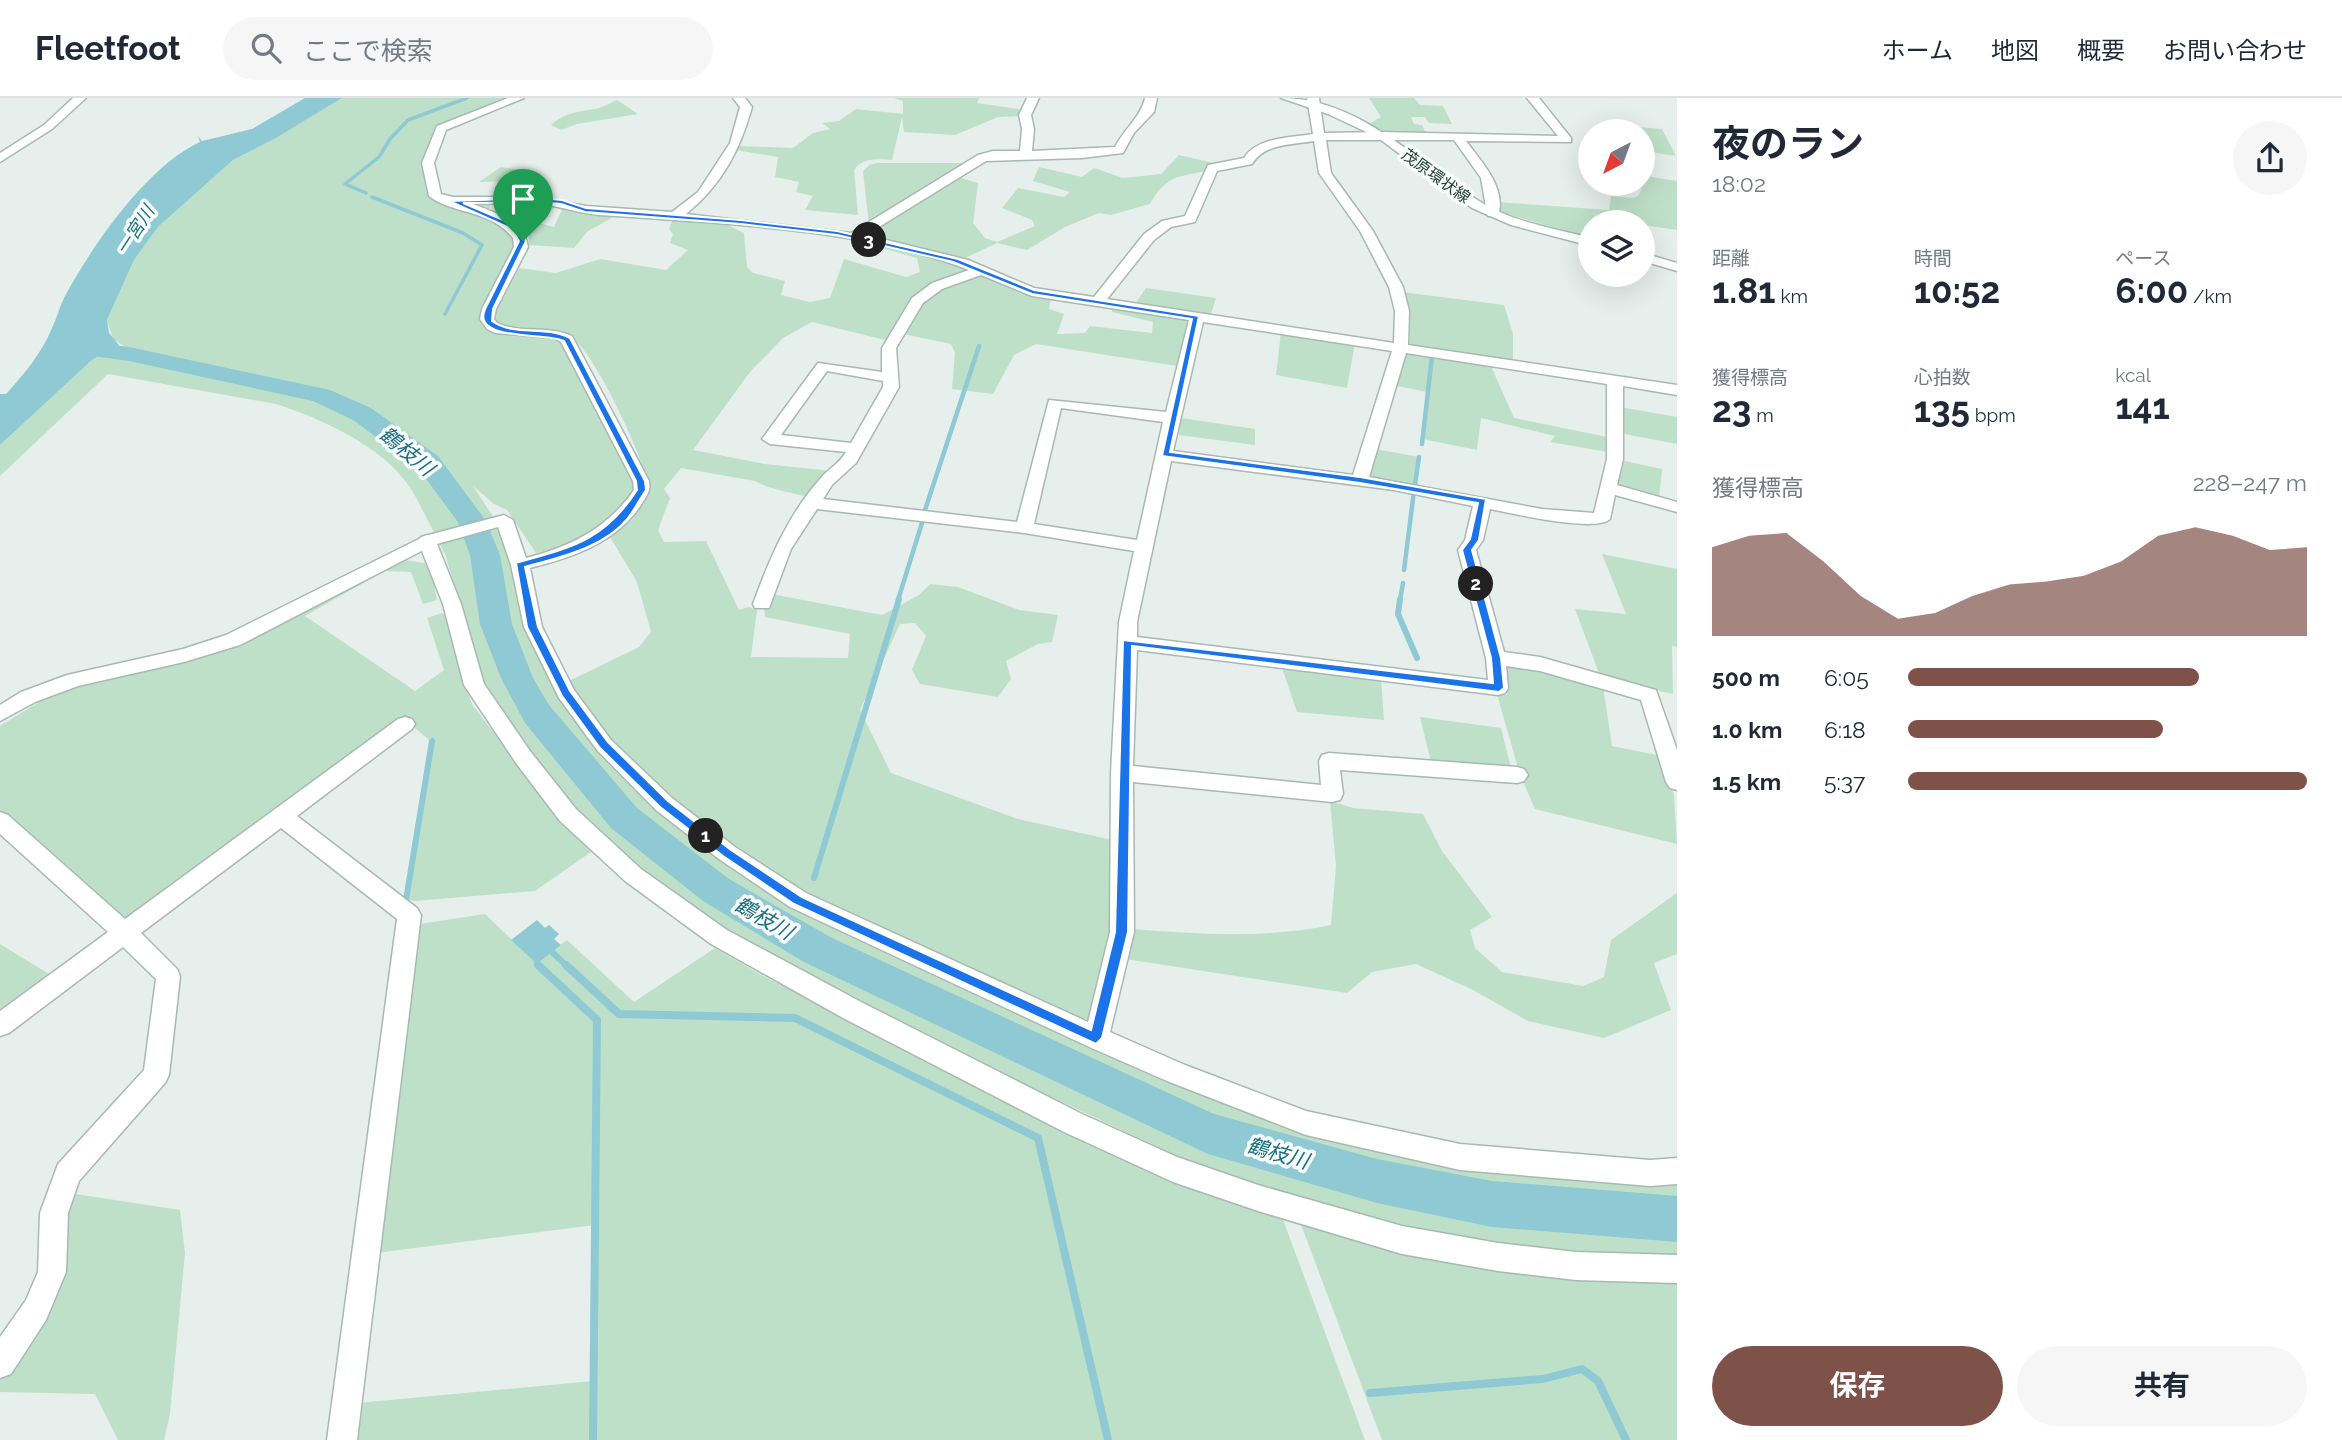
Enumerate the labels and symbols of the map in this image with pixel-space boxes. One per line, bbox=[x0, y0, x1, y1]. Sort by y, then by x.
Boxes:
north arrow bbox=[1578, 119, 1656, 196]
street label: 茂原環状線 bbox=[1398, 145, 1474, 207]
pin bbox=[493, 169, 553, 241]
water label: 一宮川 bbox=[111, 200, 160, 258]
pin: 3 bbox=[852, 222, 886, 258]
water label: 鶴枝川 bbox=[375, 421, 441, 482]
pin: 2 bbox=[1458, 566, 1494, 602]
pin: 1 bbox=[688, 818, 724, 854]
water label: 鶴枝川 bbox=[730, 891, 799, 946]
water label: 鶴枝川 bbox=[1244, 1132, 1314, 1174]

